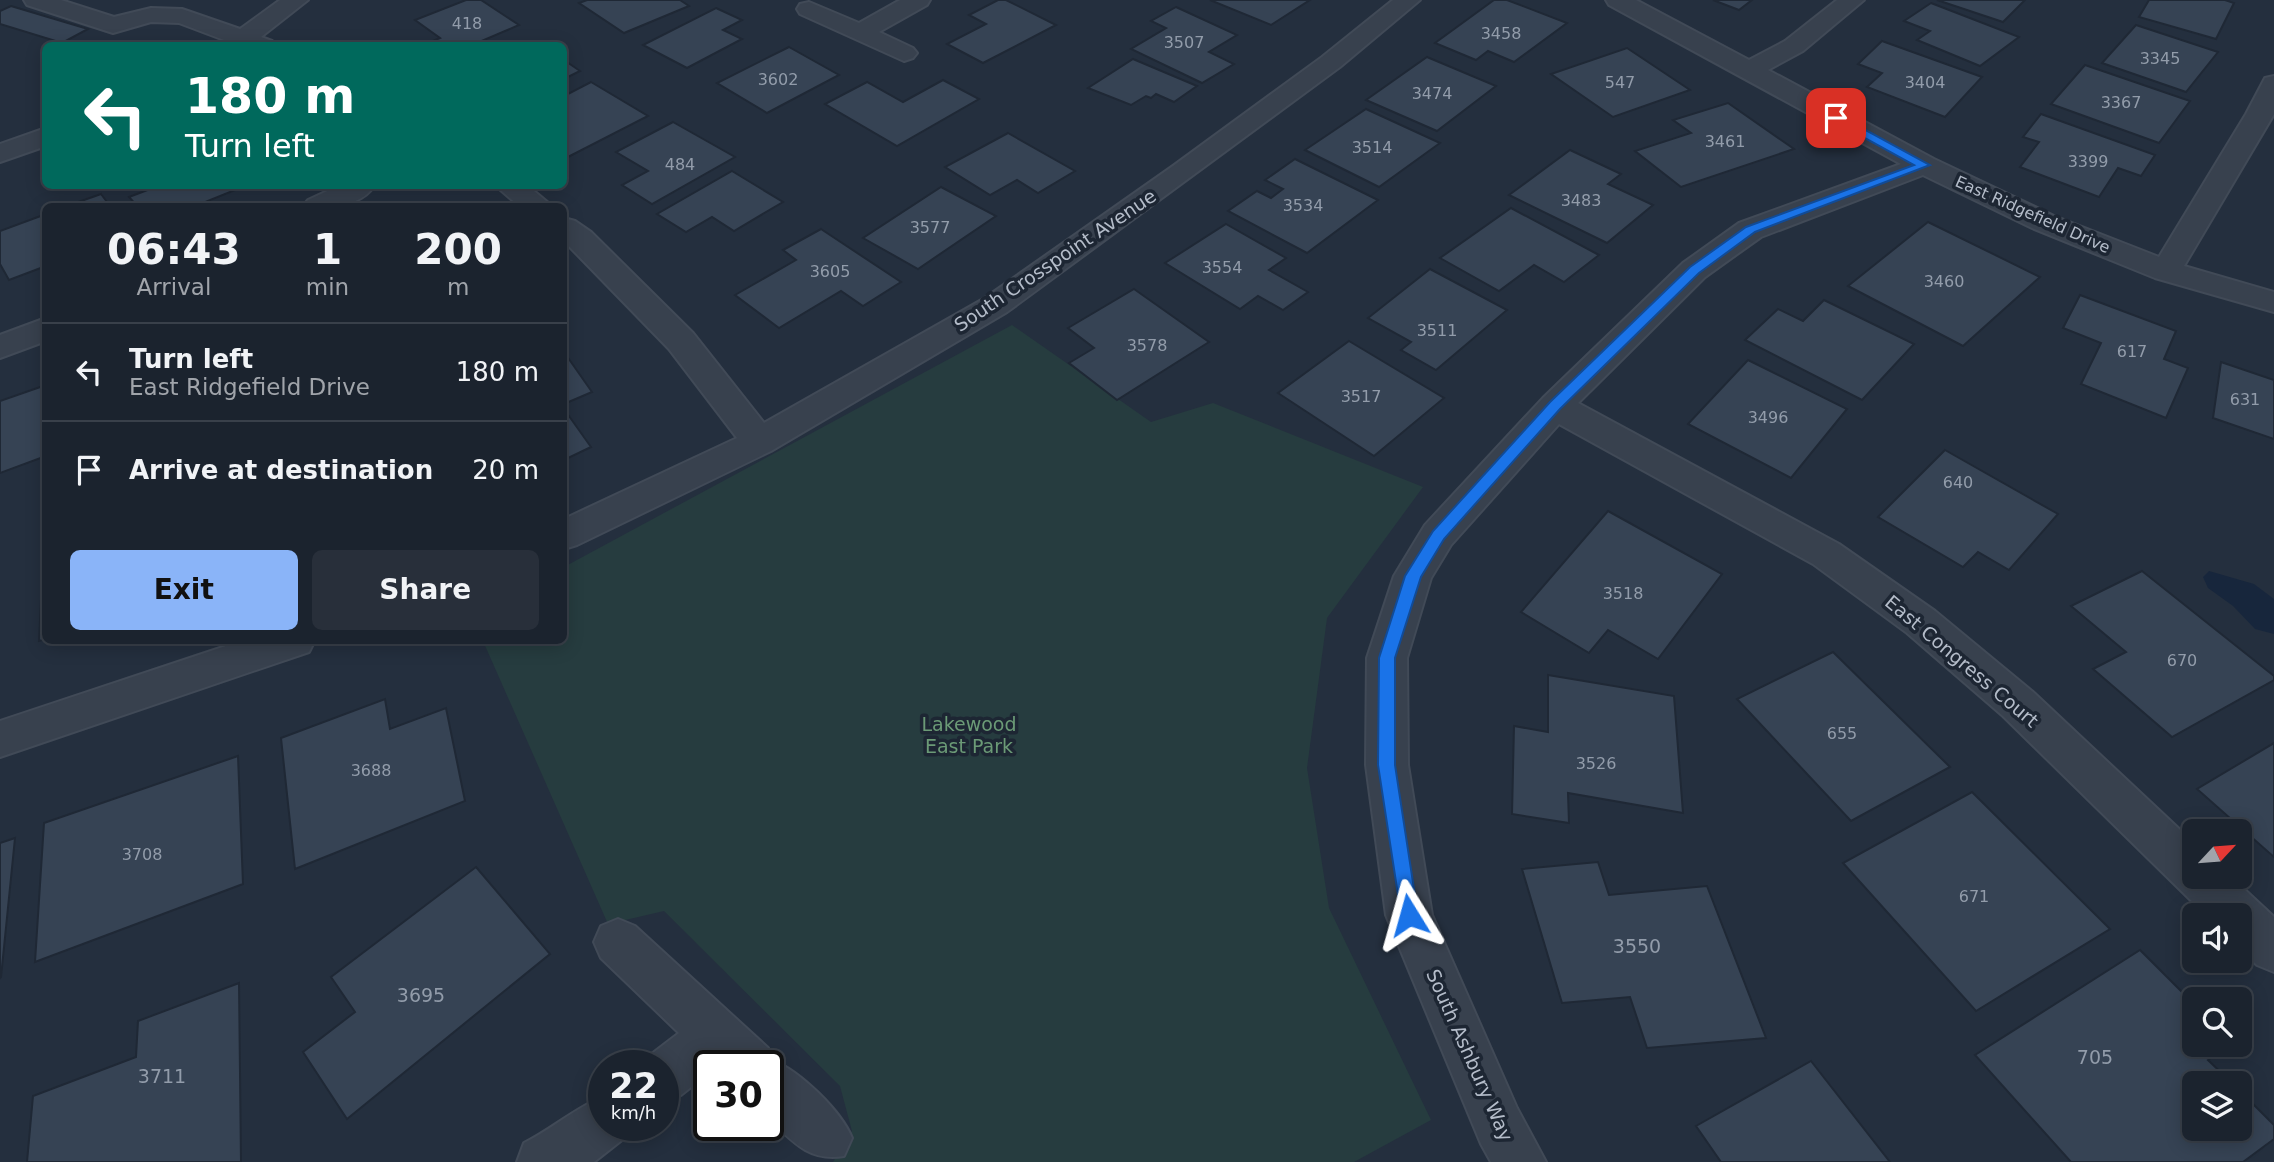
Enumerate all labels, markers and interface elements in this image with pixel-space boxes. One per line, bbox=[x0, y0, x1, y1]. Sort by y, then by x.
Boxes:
house number: 418 bbox=[452, 14, 482, 33]
house number: 3458 bbox=[1481, 24, 1521, 43]
house number: 3507 bbox=[1164, 33, 1204, 52]
house number: 3345 bbox=[2140, 49, 2180, 68]
text: 180 m bbox=[185, 68, 355, 125]
icon: left bbox=[70, 70, 161, 161]
house number: 3602 bbox=[758, 70, 798, 89]
house number: 547 bbox=[1605, 73, 1635, 92]
house number: 3404 bbox=[1905, 73, 1945, 92]
house number: 3474 bbox=[1412, 84, 1452, 103]
pin bbox=[1806, 88, 1866, 148]
house number: 3367 bbox=[2101, 93, 2141, 112]
icon: arrive bbox=[1817, 99, 1855, 137]
text: Turn left bbox=[185, 127, 315, 165]
house number: 3461 bbox=[1705, 132, 1745, 151]
house number: 3514 bbox=[1352, 138, 1392, 157]
house number: 3399 bbox=[2068, 152, 2108, 171]
house number: 484 bbox=[665, 155, 695, 174]
street label: East Ridgefield Drive bbox=[1952, 172, 2113, 257]
street label: South Crosspoint Avenue bbox=[950, 184, 1160, 336]
house number: 3483 bbox=[1561, 191, 1601, 210]
house number: 3534 bbox=[1283, 196, 1323, 215]
house number: 3577 bbox=[910, 218, 950, 237]
text: 06:43 bbox=[107, 225, 241, 274]
text: 1 bbox=[313, 225, 342, 274]
text: 200 bbox=[414, 225, 502, 274]
house number: 3554 bbox=[1202, 258, 1242, 277]
house number: 3605 bbox=[810, 262, 850, 281]
house number: 3460 bbox=[1924, 272, 1964, 291]
text: Arrival bbox=[137, 274, 211, 300]
text: min bbox=[306, 274, 349, 300]
text: m bbox=[447, 274, 469, 300]
house number: 3511 bbox=[1417, 321, 1457, 340]
house number: 3578 bbox=[1127, 336, 1167, 355]
house number: 617 bbox=[2117, 342, 2147, 361]
text: Turn left bbox=[129, 344, 253, 374]
icon: left bbox=[70, 353, 108, 391]
text: 180 m bbox=[456, 357, 539, 387]
text: East Ridgefield Drive bbox=[129, 374, 370, 400]
house number: 3517 bbox=[1341, 387, 1381, 406]
house number: 631 bbox=[2230, 390, 2260, 409]
house number: 3496 bbox=[1748, 408, 1788, 427]
icon: arrive bbox=[70, 451, 108, 489]
text: Arrive at destination bbox=[129, 455, 433, 485]
text: 20 m bbox=[472, 455, 539, 485]
house number: 640 bbox=[1943, 473, 1973, 492]
button: Exit bbox=[70, 550, 298, 630]
button: Share bbox=[312, 550, 539, 630]
house number: 3518 bbox=[1603, 584, 1643, 603]
street label: East Congress Court bbox=[1881, 590, 2043, 732]
house number: 670 bbox=[2167, 651, 2197, 670]
park label: Lakewood East Park bbox=[921, 713, 1017, 757]
house number: 655 bbox=[1827, 724, 1857, 743]
house number: 3526 bbox=[1576, 754, 1616, 773]
house number: 3688 bbox=[351, 761, 391, 780]
north arrow bbox=[2182, 819, 2252, 889]
map controls bbox=[2182, 819, 2252, 1141]
house number: 3708 bbox=[122, 845, 162, 864]
position arrow bbox=[1372, 878, 1446, 952]
house number: 671 bbox=[1959, 887, 1989, 906]
button: sound bbox=[2182, 903, 2252, 973]
house number: 3550 bbox=[1613, 935, 1661, 957]
street label: South Ashbury Way bbox=[1422, 966, 1518, 1144]
house number: 3695 bbox=[397, 984, 445, 1006]
button: search bbox=[2182, 987, 2252, 1057]
house number: 705 bbox=[2077, 1046, 2113, 1068]
speed limit sign: 30 bbox=[693, 1050, 784, 1141]
house number: 3711 bbox=[138, 1065, 186, 1087]
text: 22 bbox=[609, 1066, 658, 1106]
button: layers bbox=[2182, 1071, 2252, 1141]
text: km/h bbox=[611, 1102, 656, 1123]

